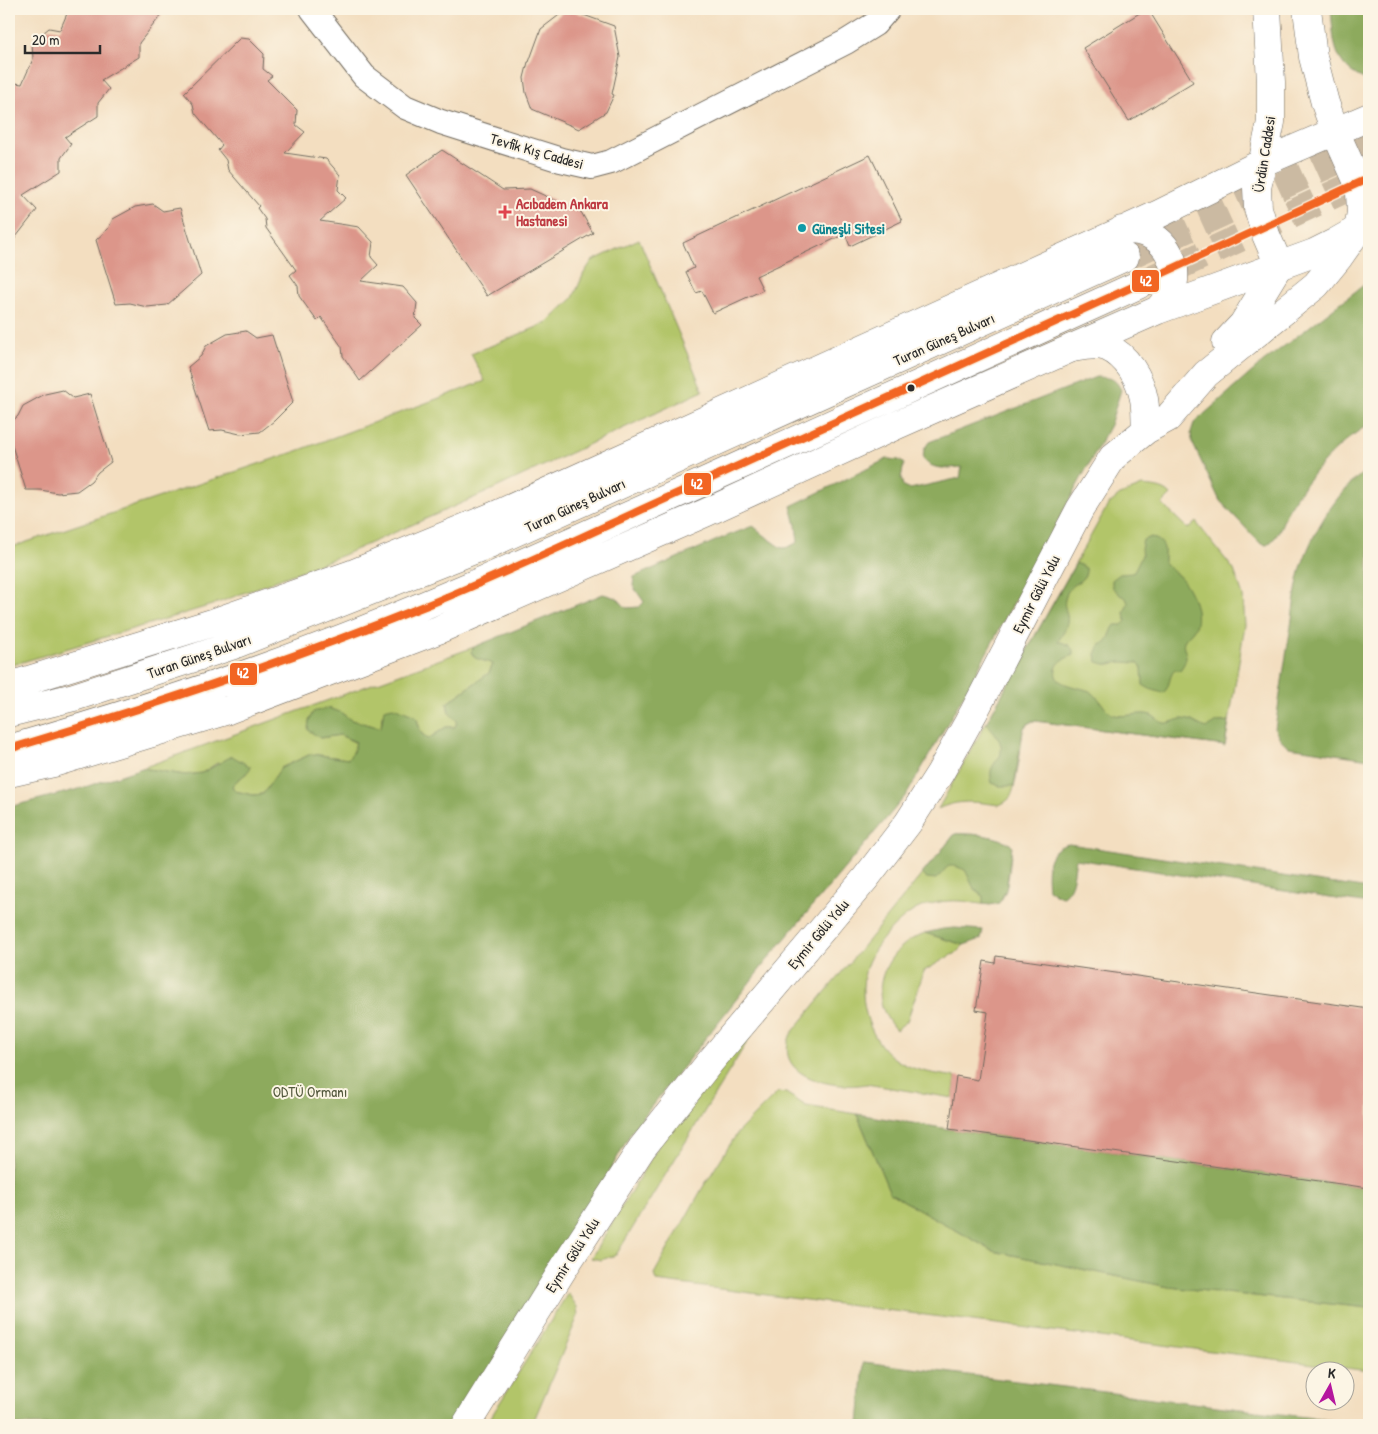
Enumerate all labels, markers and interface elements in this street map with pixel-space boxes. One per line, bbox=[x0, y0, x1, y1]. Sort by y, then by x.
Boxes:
scale bar bbox=[25, 22, 100, 54]
text: 20 m bbox=[32, 29, 59, 50]
street label: Ürdün Caddesi bbox=[1248, 114, 1280, 194]
street label: Tevfik Kış Caddesi bbox=[488, 128, 586, 174]
place label: Acıbadem Ankara Hastanesi bbox=[516, 193, 608, 231]
marker: Acıbadem Ankara Hastanesi bbox=[498, 205, 512, 219]
place label: Güneşli Sitesi bbox=[812, 218, 885, 239]
marker: Güneşli Sitesi bbox=[796, 222, 808, 234]
line badge: 42 bbox=[1131, 269, 1160, 293]
text: 42 bbox=[1140, 271, 1152, 290]
street label: Turan Güneş Bulvarı bbox=[890, 307, 998, 371]
unlabelled marker bbox=[906, 383, 916, 393]
line badge: 42 bbox=[683, 472, 712, 496]
street label: Turan Güneş Bulvarı bbox=[521, 473, 629, 537]
text: 42 bbox=[691, 474, 703, 493]
street label: Eymir Gölü Yolu bbox=[1007, 551, 1065, 637]
street label: Turan Güneş Bulvarı bbox=[144, 628, 254, 684]
line badge: 42 bbox=[229, 662, 258, 686]
text: 42 bbox=[237, 663, 249, 682]
street label: Eymir Gölü Yolu bbox=[783, 895, 853, 973]
park label: ODTÜ Ormanı bbox=[273, 1081, 347, 1102]
street label: Eymir Gölü Yolu bbox=[540, 1214, 604, 1296]
north arrow bbox=[1306, 1362, 1356, 1412]
text: K bbox=[1327, 1363, 1337, 1383]

